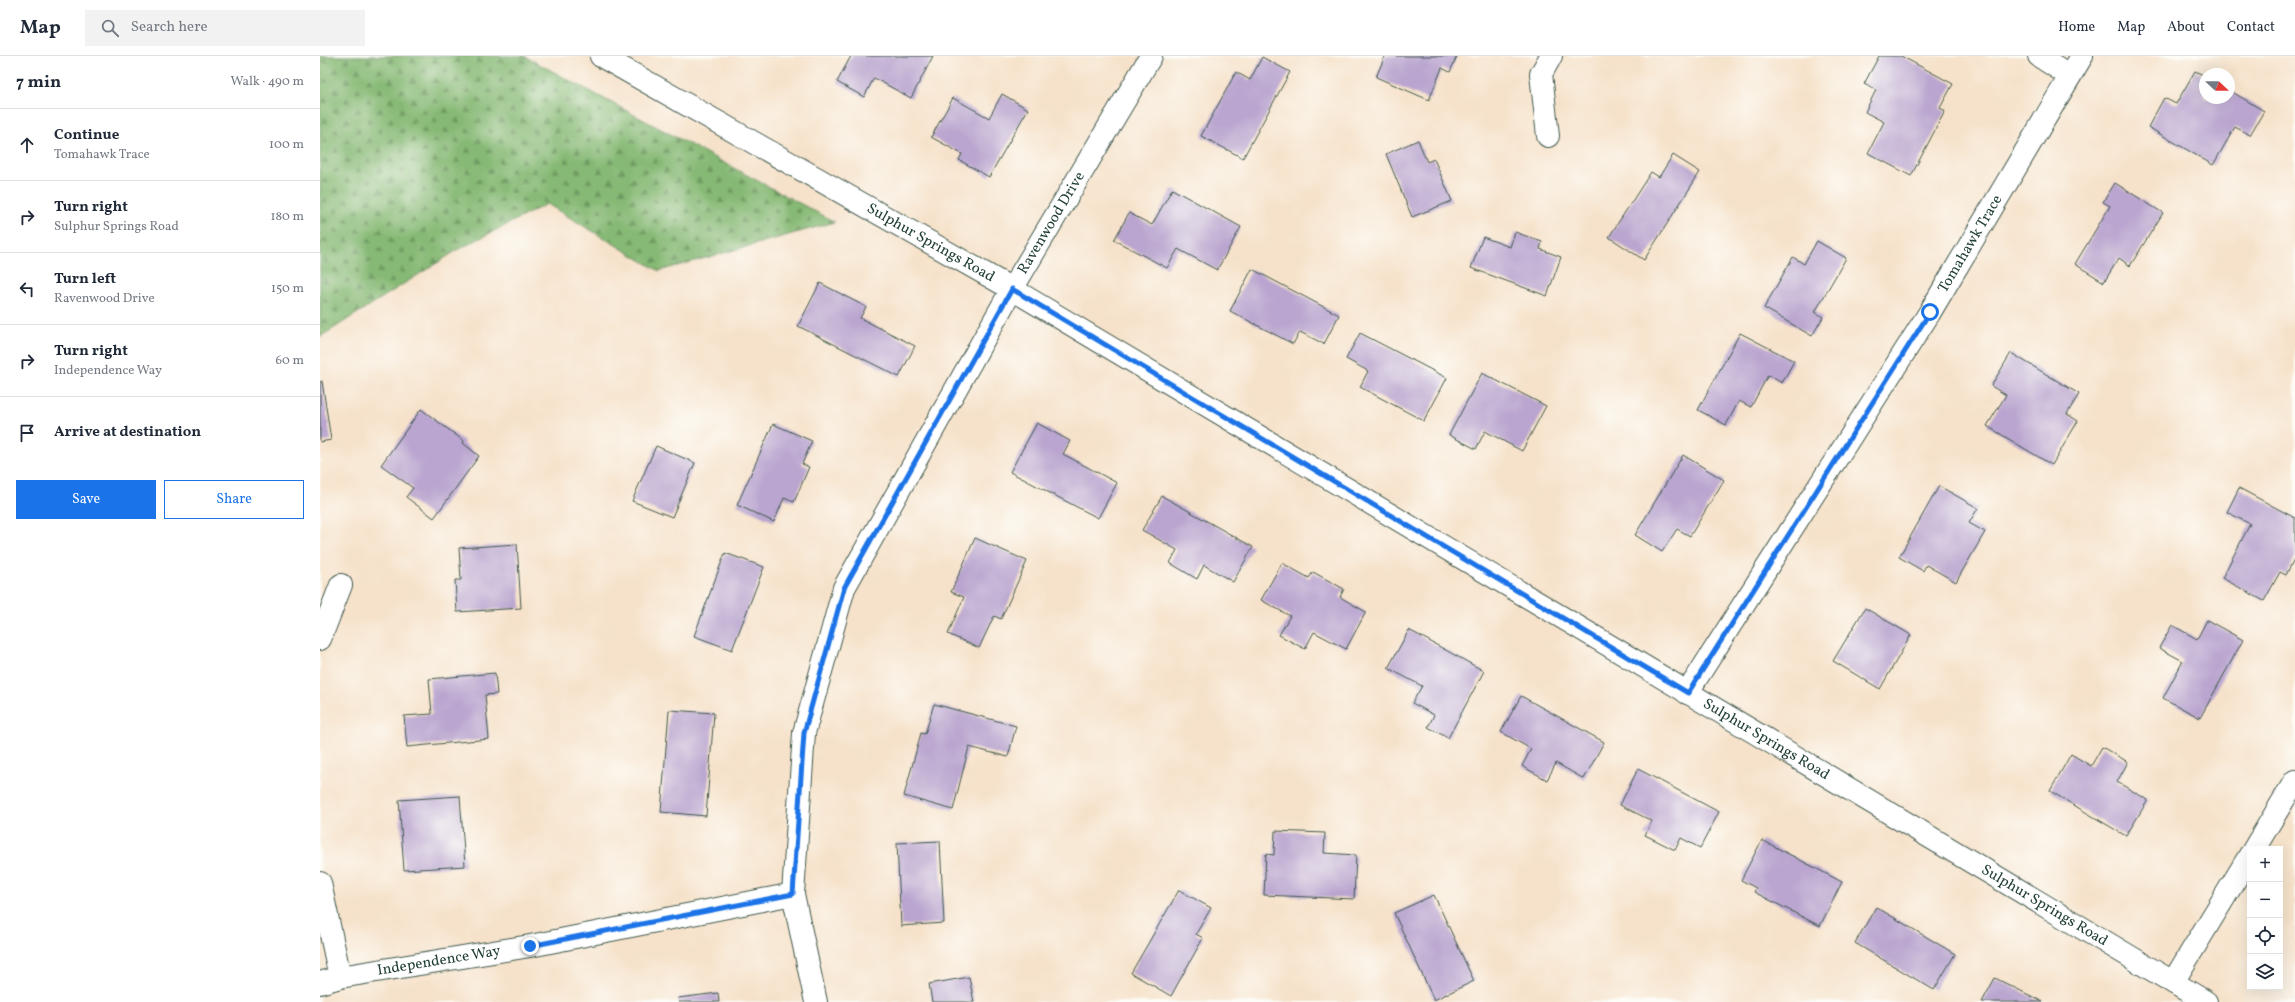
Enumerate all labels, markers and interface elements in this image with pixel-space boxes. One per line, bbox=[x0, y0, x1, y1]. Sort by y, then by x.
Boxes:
search box bbox=[85, 10, 365, 46]
text: Map bbox=[20, 15, 61, 41]
icon: search bbox=[99, 17, 121, 39]
text: Search here bbox=[131, 17, 208, 38]
text: Home bbox=[2058, 18, 2095, 37]
text: Map bbox=[2117, 18, 2145, 37]
text: About bbox=[2167, 18, 2205, 37]
text: Contact bbox=[2227, 18, 2275, 37]
north arrow bbox=[2199, 68, 2235, 104]
text: 7 min bbox=[16, 71, 61, 94]
text: Walk · 490 m bbox=[230, 73, 304, 91]
text: Continue bbox=[54, 125, 119, 146]
icon: ahead bbox=[16, 134, 38, 156]
text: 100 m bbox=[269, 136, 304, 154]
text: Tomahawk Trace bbox=[54, 146, 150, 164]
street label: Ravenwood Drive bbox=[1013, 168, 1090, 278]
street label: Tomahawk Trace bbox=[1933, 191, 2008, 297]
text: Turn right bbox=[54, 197, 128, 218]
street label: Sulphur Springs Road bbox=[863, 198, 999, 288]
icon: right bbox=[16, 206, 38, 228]
text: 180 m bbox=[270, 208, 304, 226]
text: Sulphur Springs Road bbox=[54, 218, 179, 236]
text: Turn left bbox=[54, 269, 116, 290]
icon: left bbox=[16, 278, 38, 300]
text: 150 m bbox=[271, 280, 304, 298]
text: Ravenwood Drive bbox=[54, 290, 155, 308]
route start bbox=[1921, 303, 1939, 321]
text: Turn right bbox=[54, 341, 128, 362]
icon: right bbox=[16, 350, 38, 372]
text: 60 m bbox=[276, 352, 304, 370]
text: Independence Way bbox=[54, 362, 162, 380]
icon: arrive bbox=[16, 422, 38, 444]
text: Arrive at destination bbox=[54, 422, 201, 443]
button: Save bbox=[16, 480, 156, 519]
button: Share bbox=[164, 480, 304, 519]
street label: Sulphur Springs Road bbox=[1699, 693, 1834, 785]
map controls bbox=[2247, 846, 2283, 990]
button: + bbox=[2247, 846, 2283, 882]
street label: Sulphur Springs Road bbox=[1977, 860, 2112, 952]
button: − bbox=[2247, 882, 2283, 918]
button: locate bbox=[2247, 918, 2283, 954]
route end bbox=[521, 937, 539, 955]
street label: Independence Way bbox=[376, 940, 502, 981]
button: layers bbox=[2247, 954, 2283, 990]

